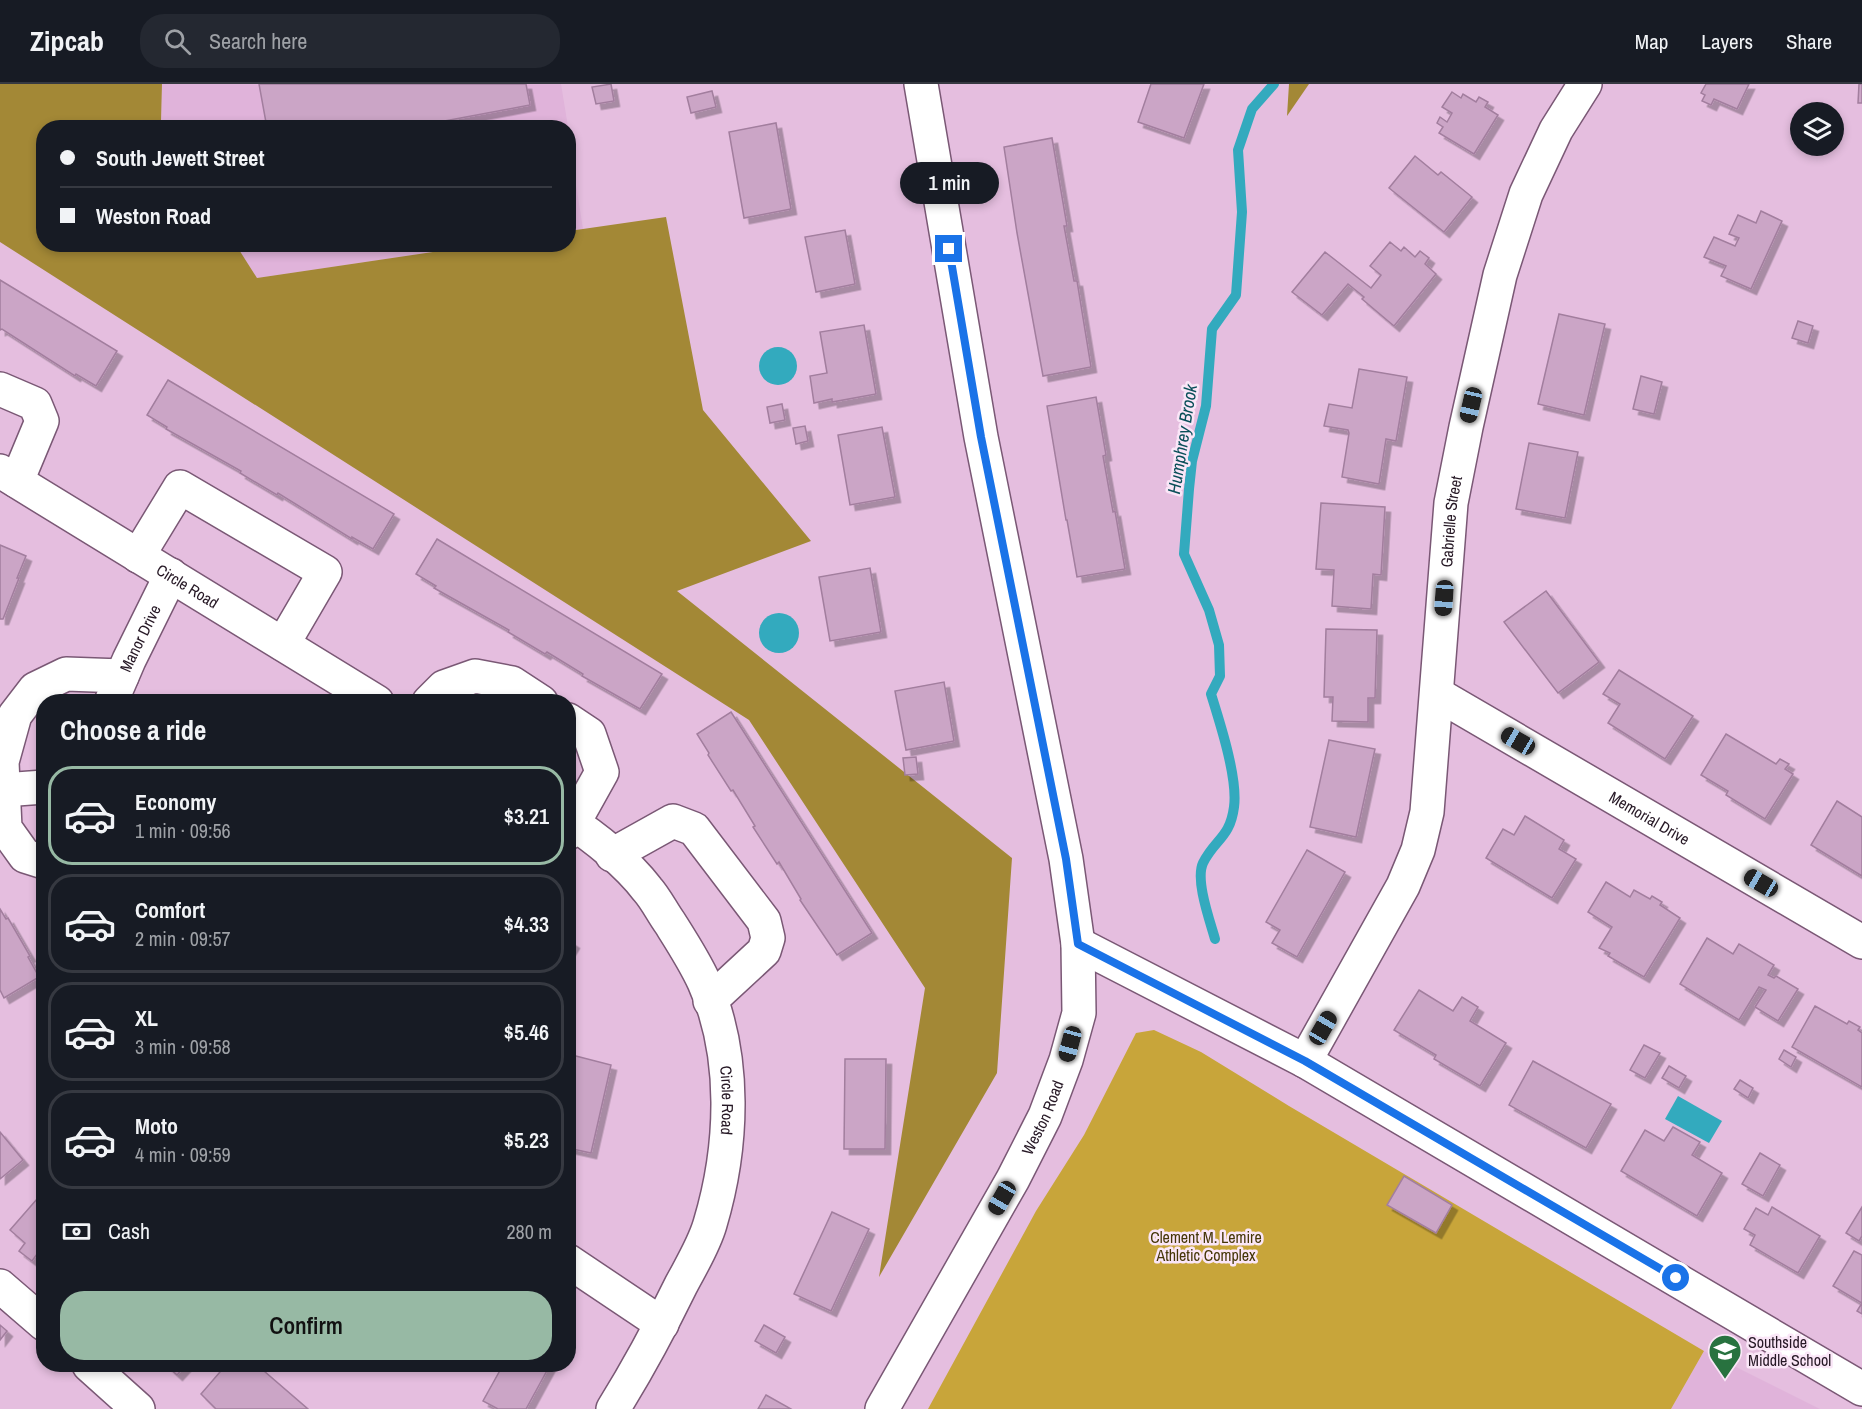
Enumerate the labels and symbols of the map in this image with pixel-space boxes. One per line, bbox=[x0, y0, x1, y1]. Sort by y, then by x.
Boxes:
callout: 1 min bbox=[900, 162, 998, 204]
route end bbox=[935, 235, 962, 262]
water label: Humphrey Brook bbox=[1161, 382, 1203, 496]
car bbox=[1458, 385, 1484, 425]
street label: Gabrielle Street bbox=[1435, 474, 1467, 568]
street label: Circle Road bbox=[152, 558, 223, 613]
car bbox=[1434, 579, 1454, 617]
street label: Manor Drive bbox=[114, 601, 166, 675]
car bbox=[1498, 724, 1538, 758]
street label: Memorial Drive bbox=[1605, 786, 1694, 850]
car bbox=[1741, 866, 1781, 900]
car bbox=[1306, 1008, 1340, 1048]
car bbox=[1057, 1024, 1083, 1064]
street label: Circle Road bbox=[715, 1065, 739, 1136]
street label: Weston Road bbox=[1016, 1077, 1068, 1158]
car bbox=[985, 1178, 1019, 1218]
park label: Clement M. Lemire Athletic Complex bbox=[1150, 1226, 1262, 1266]
route start bbox=[1662, 1264, 1689, 1291]
place label: Southside Middle School bbox=[1748, 1331, 1831, 1371]
school or university icon: Southside Middle School bbox=[1707, 1333, 1743, 1380]

